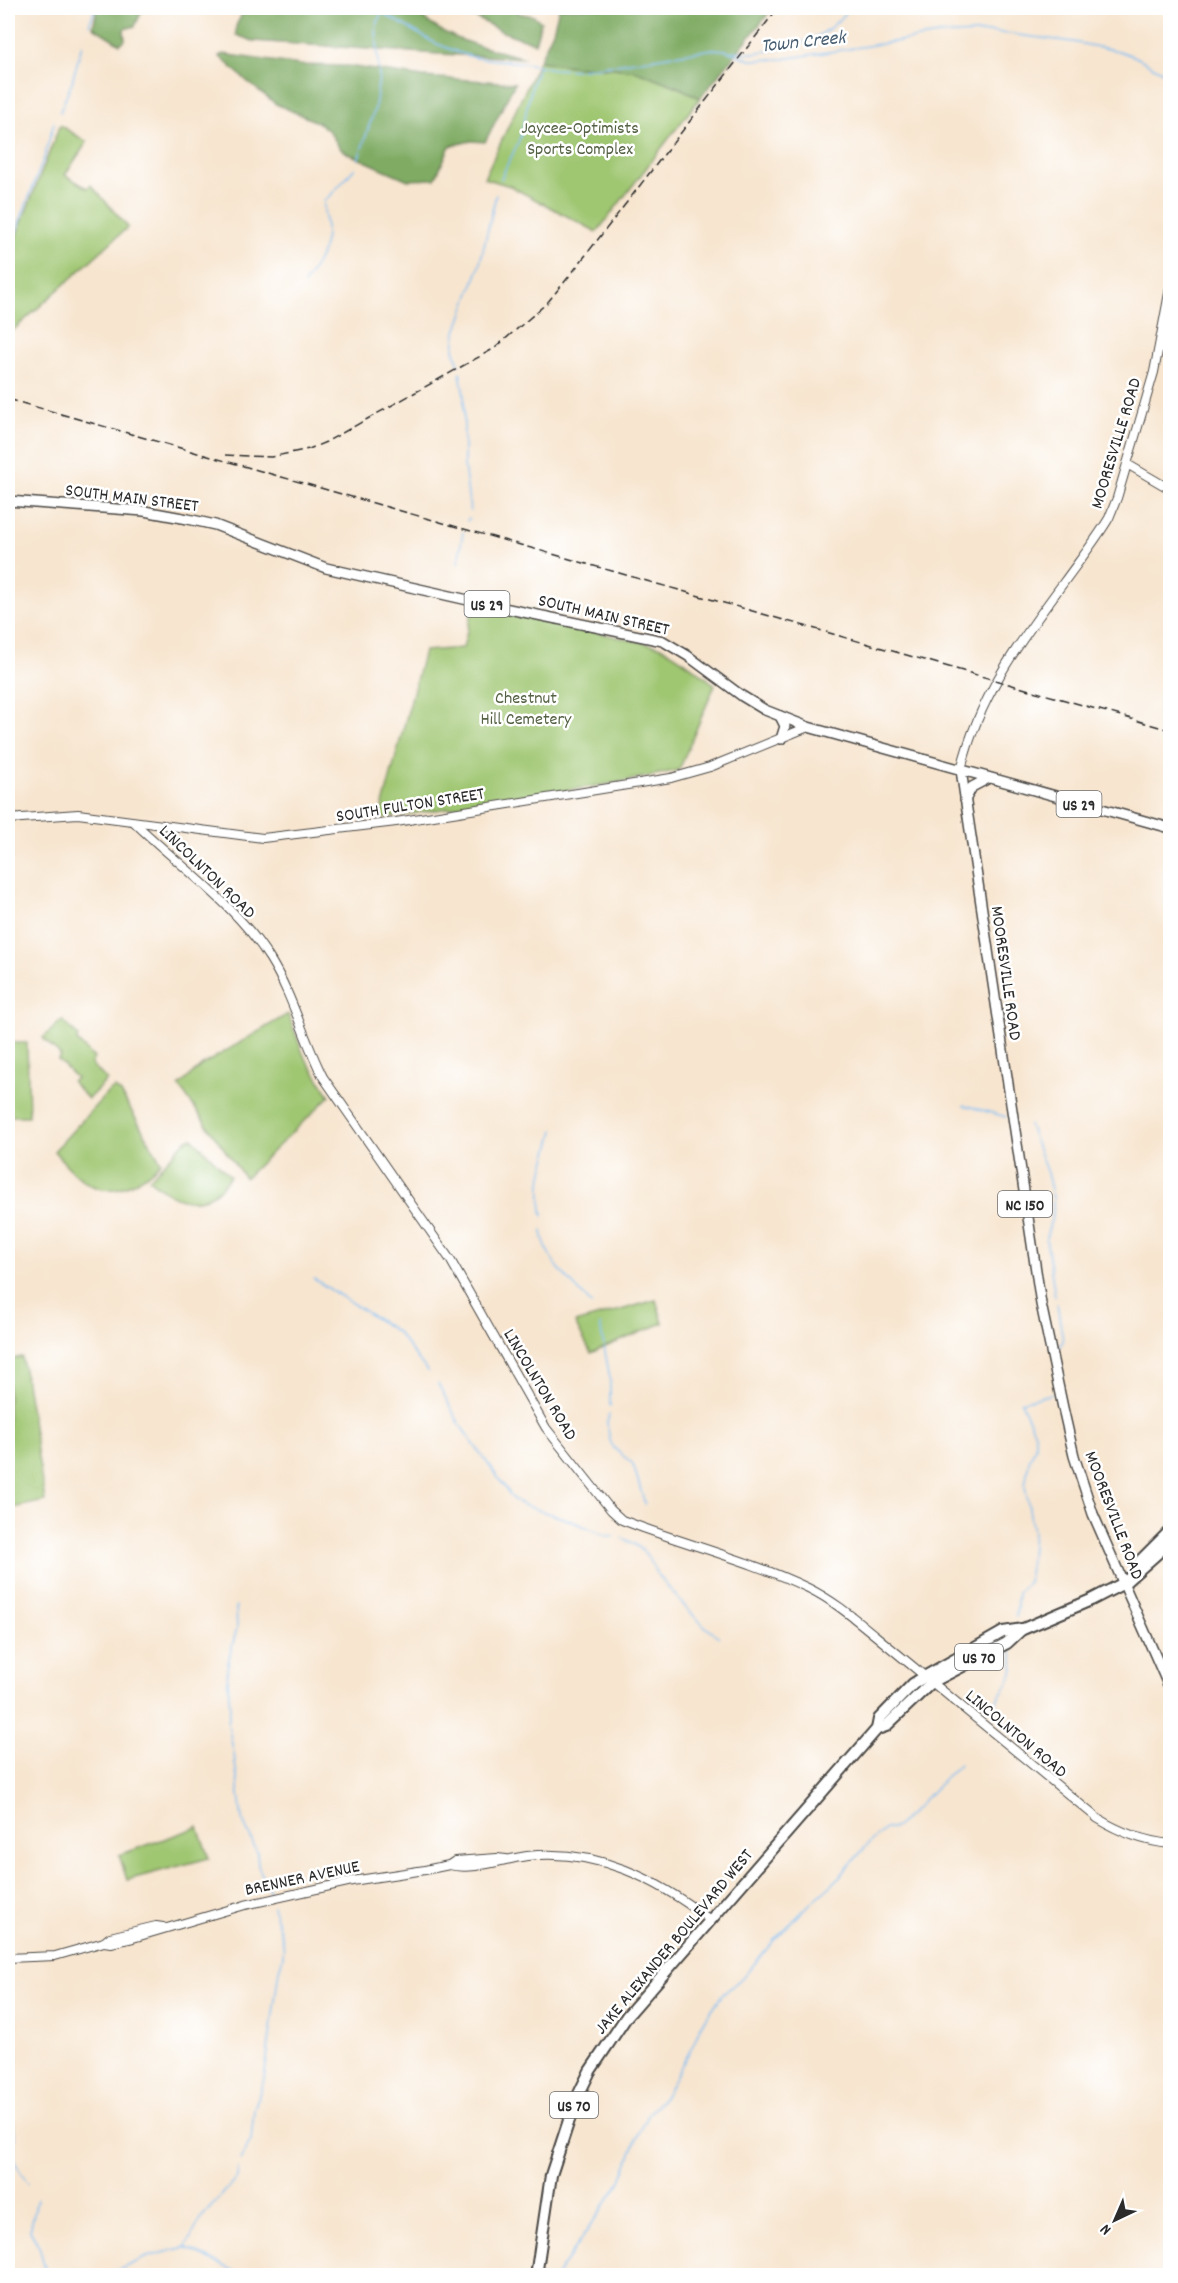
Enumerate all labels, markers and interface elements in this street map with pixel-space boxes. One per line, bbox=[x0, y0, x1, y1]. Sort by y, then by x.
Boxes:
water label: Town Creek bbox=[760, 24, 849, 61]
park label: Jaycee-Optimists Sports Complex bbox=[521, 117, 639, 163]
street label: MOORESVILLE ROAD bbox=[1086, 375, 1149, 512]
street label: SOUTH MAIN STREET bbox=[64, 479, 200, 520]
street label: SOUTH MAIN STREET bbox=[535, 589, 671, 644]
road number: US 29 bbox=[464, 591, 510, 617]
park label: Chestnut Hill Cemetery bbox=[481, 687, 572, 733]
street label: SOUTH FULTON STREET bbox=[335, 782, 486, 831]
road number: US 29 bbox=[1056, 791, 1102, 817]
street label: LINCOLNTON ROAD bbox=[152, 820, 260, 926]
street label: MOORESVILLE ROAD bbox=[983, 904, 1026, 1042]
road number: NC 150 bbox=[998, 1191, 1052, 1217]
street label: LINCOLNTON ROAD bbox=[496, 1325, 582, 1446]
street label: MOORESVILLE ROAD bbox=[1077, 1448, 1149, 1584]
road number: US 70 bbox=[955, 1644, 1003, 1670]
street label: LINCOLNTON ROAD bbox=[959, 1685, 1072, 1785]
street label: JAKE ALEXANDER BOULEVARD WEST bbox=[590, 1845, 760, 2041]
street label: BRENNER AVENUE bbox=[243, 1855, 362, 1904]
road number: US 70 bbox=[550, 2092, 598, 2118]
north arrow bbox=[1085, 2190, 1145, 2250]
text: N bbox=[1095, 2218, 1117, 2240]

